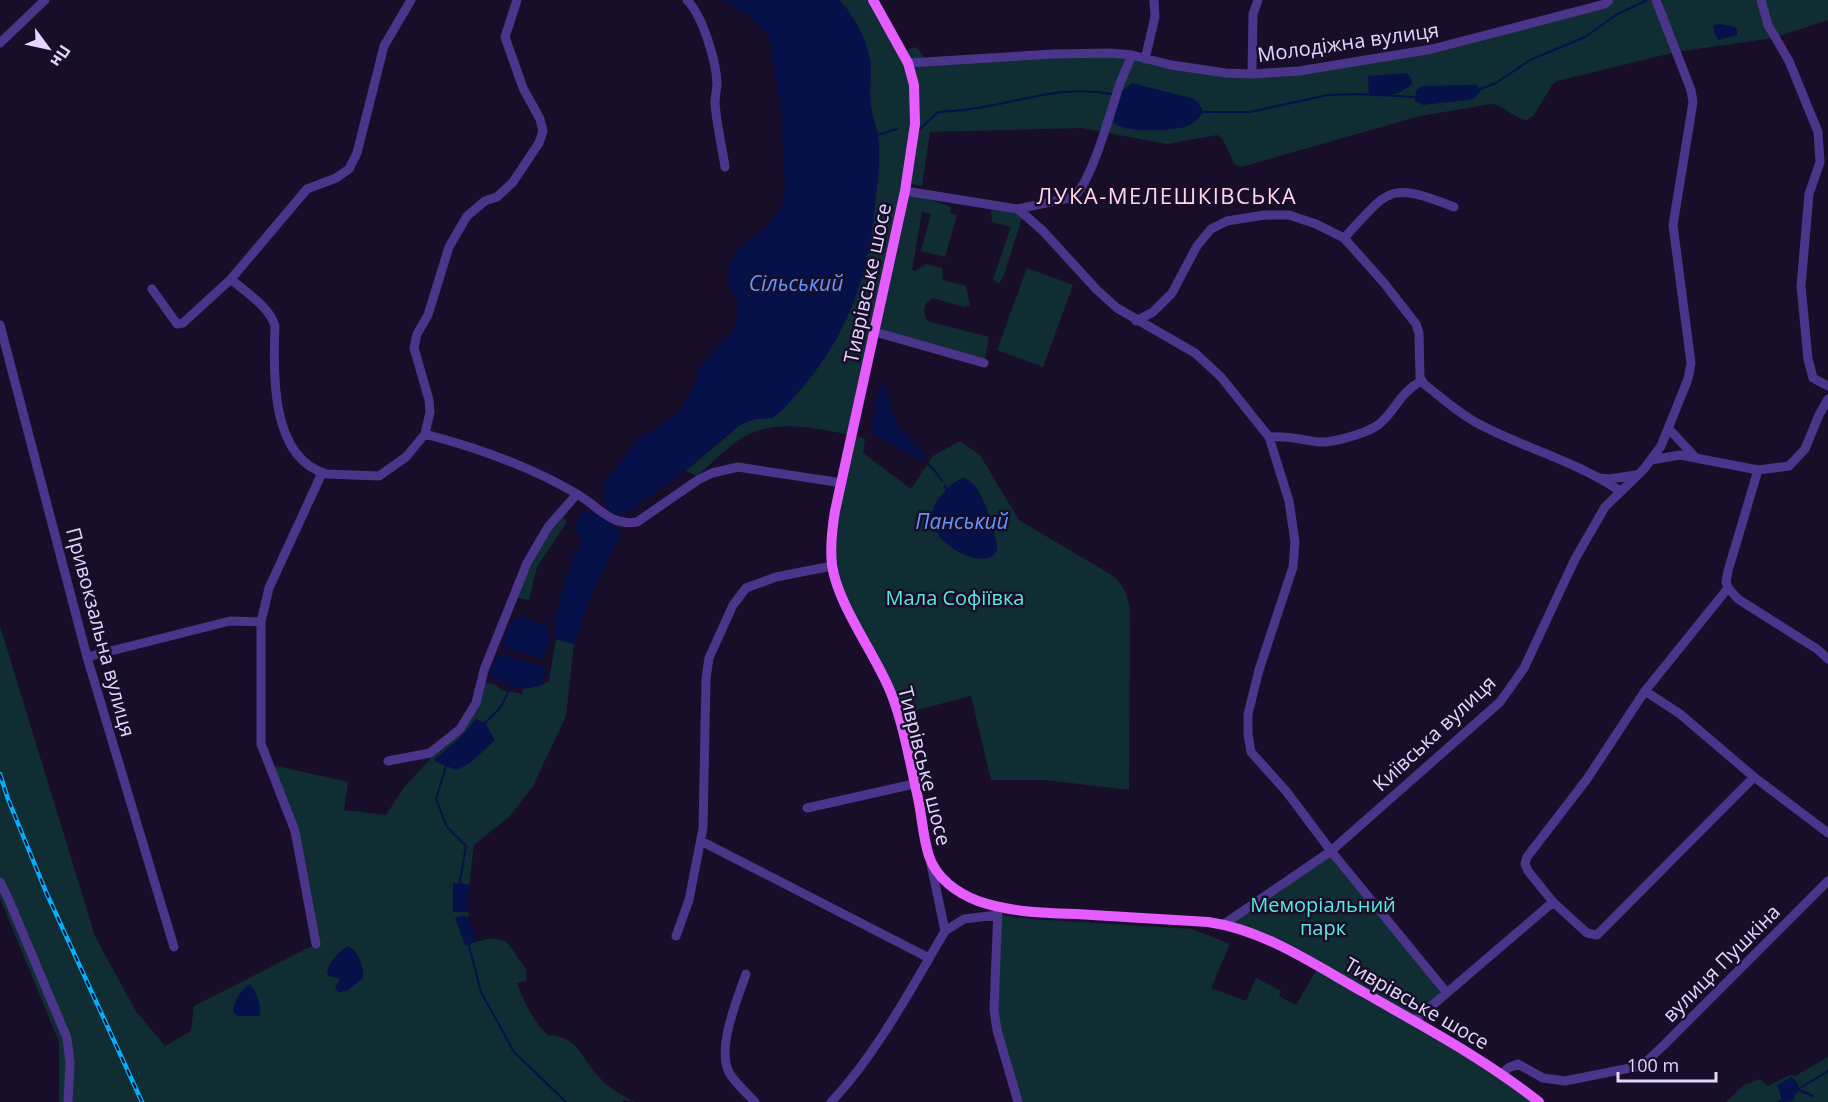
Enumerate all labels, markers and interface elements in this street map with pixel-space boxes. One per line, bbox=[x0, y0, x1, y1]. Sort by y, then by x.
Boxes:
street label: Молодіжна вулиця bbox=[1256, 16, 1440, 68]
north arrow bbox=[18, 18, 78, 78]
text: Пн bbox=[45, 41, 76, 72]
district label: ЛУКА-МЕЛЕШКІВСЬКА bbox=[1037, 180, 1297, 210]
street label: Тиврівське шосе bbox=[837, 201, 897, 365]
water label: Сільський bbox=[749, 269, 843, 297]
water label: Панський bbox=[915, 507, 1009, 535]
street label: Привокзальна вулиця bbox=[60, 524, 142, 740]
park label: Мала Софіївка bbox=[886, 584, 1024, 611]
street label: Київська вулиця bbox=[1367, 669, 1501, 797]
street label: Тиврівське шосе bbox=[892, 684, 958, 848]
park label: Меморіальний парк bbox=[1250, 891, 1396, 941]
street label: вулиця Пушкіна bbox=[1656, 898, 1786, 1028]
street label: Тиврівське шосе bbox=[1340, 951, 1494, 1055]
scale bar bbox=[1618, 1045, 1716, 1083]
text: 100 m bbox=[1627, 1053, 1679, 1077]

